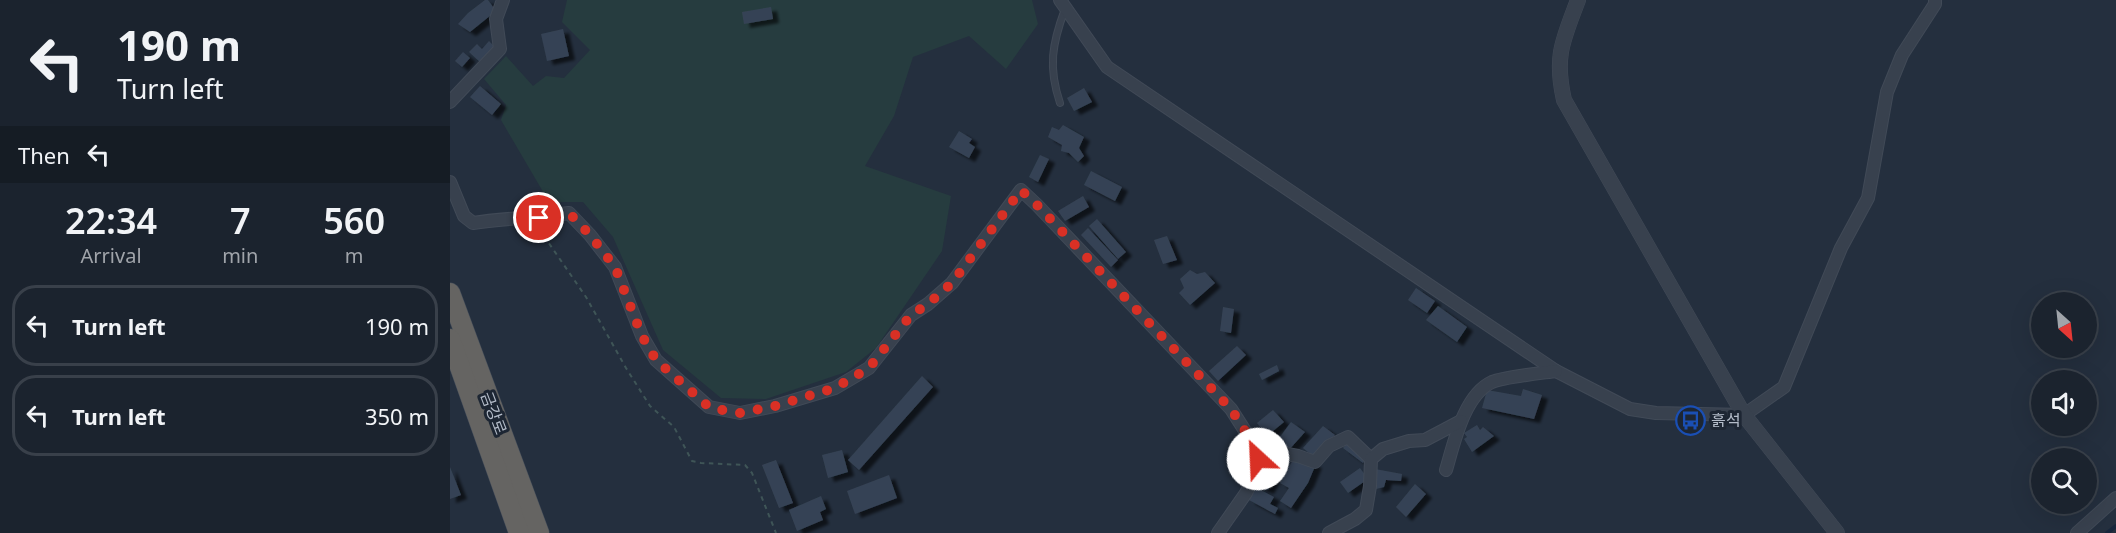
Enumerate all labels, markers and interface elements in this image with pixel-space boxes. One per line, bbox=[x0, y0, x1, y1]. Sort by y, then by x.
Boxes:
text: 190 m bbox=[117, 16, 241, 73]
icon: left bbox=[18, 24, 96, 102]
text: Turn left bbox=[117, 70, 223, 107]
icon: left bbox=[82, 138, 115, 171]
text: Then bbox=[18, 140, 70, 170]
pin bbox=[513, 192, 564, 243]
text: 22:34 bbox=[65, 196, 157, 245]
text: 7 bbox=[230, 196, 251, 245]
text: 560 bbox=[323, 196, 385, 245]
icon: arrive bbox=[522, 201, 555, 234]
text: Arrival bbox=[81, 242, 142, 269]
text: min bbox=[222, 242, 258, 269]
text: m bbox=[345, 242, 364, 269]
north arrow bbox=[2031, 292, 2097, 358]
map controls bbox=[2031, 292, 2097, 514]
icon: left bbox=[21, 309, 54, 342]
text: Turn left bbox=[72, 311, 166, 341]
text: 190 m bbox=[365, 311, 429, 341]
button: sound bbox=[2031, 370, 2097, 436]
street label: 금강로 bbox=[476, 388, 512, 438]
icon: left bbox=[21, 399, 54, 432]
text: Turn left bbox=[72, 401, 166, 431]
text: 350 m bbox=[365, 401, 429, 431]
bus stop icon: 흙석 bbox=[1674, 404, 1706, 436]
place label: 흙석 bbox=[1711, 409, 1740, 431]
position arrow bbox=[1226, 427, 1290, 491]
button: search bbox=[2031, 448, 2097, 514]

